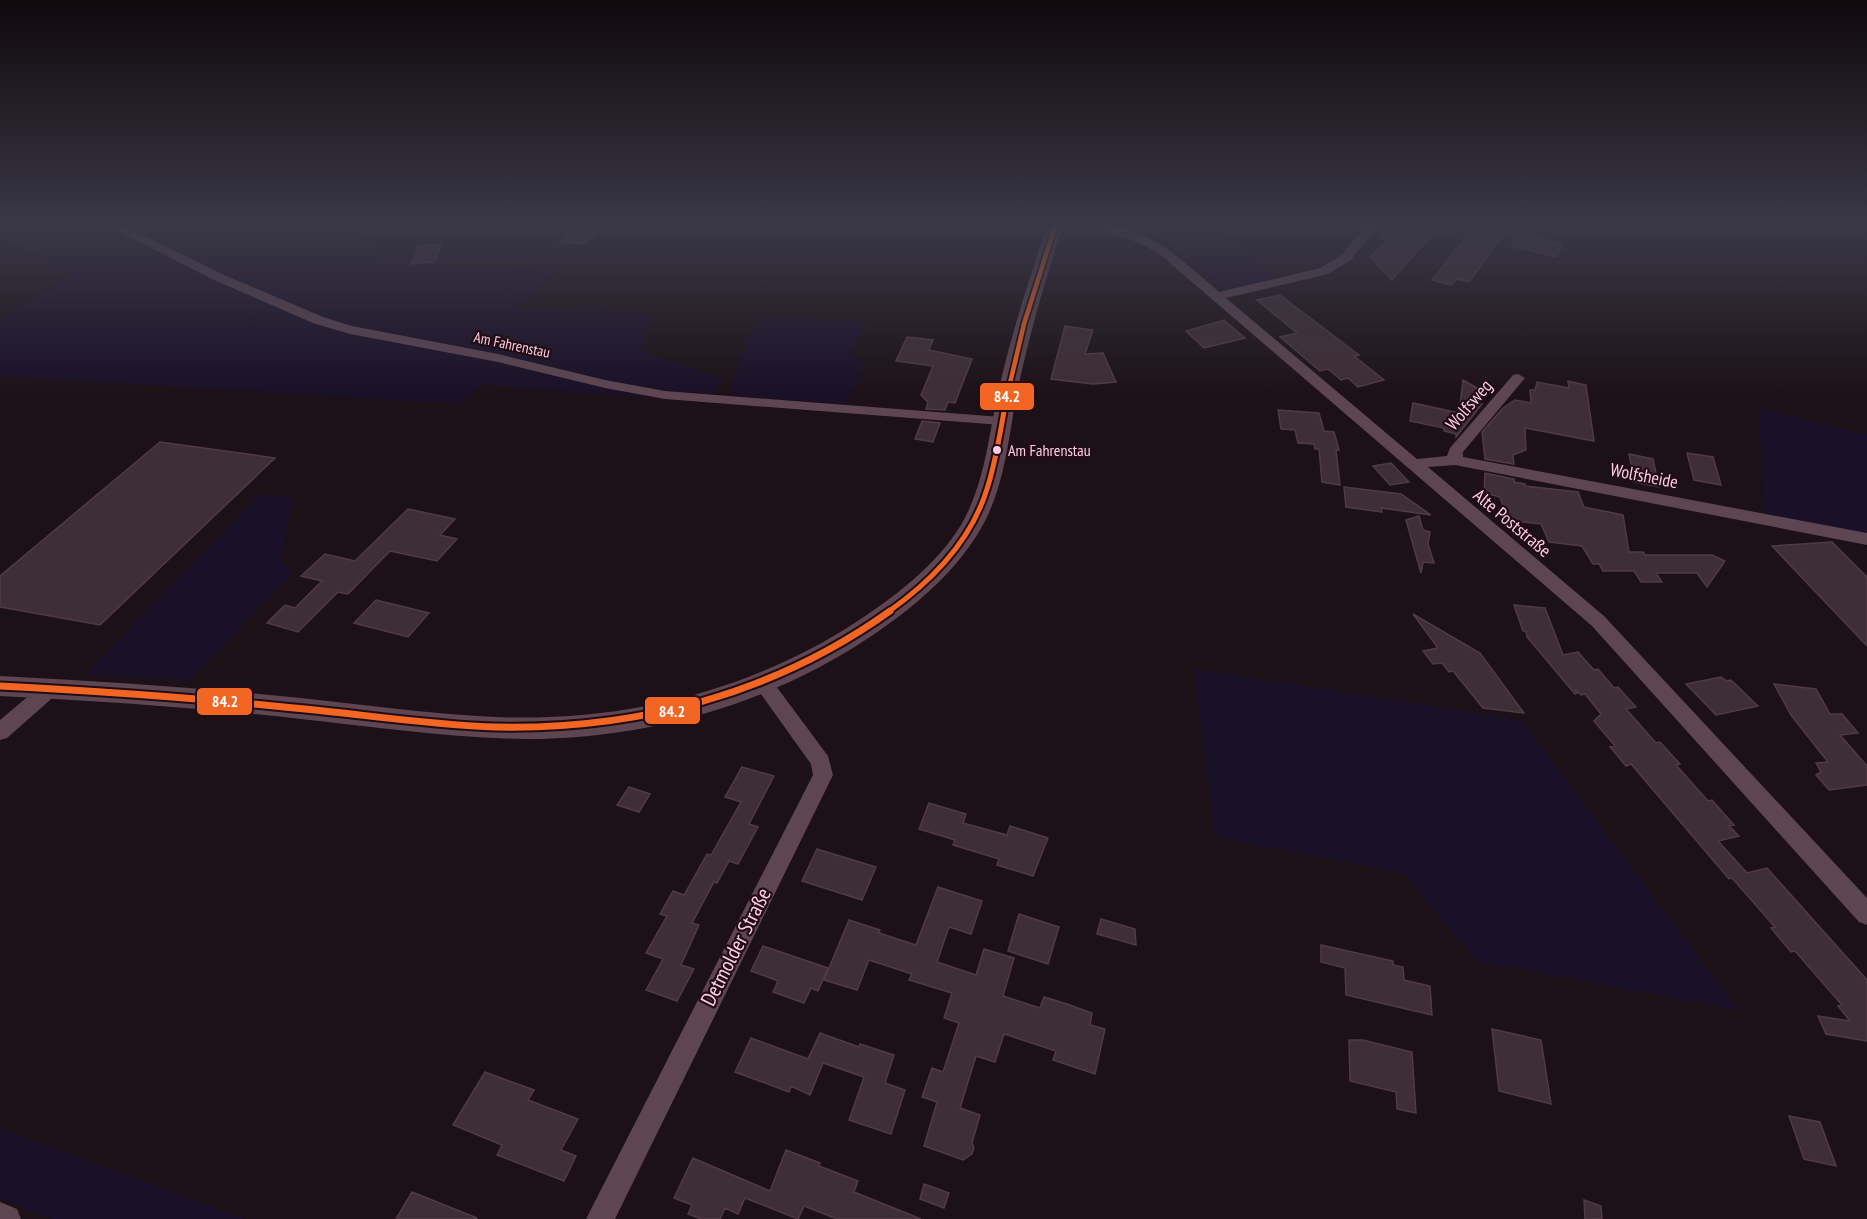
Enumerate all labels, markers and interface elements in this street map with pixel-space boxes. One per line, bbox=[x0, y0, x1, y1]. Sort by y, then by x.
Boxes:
street label: Am Fahrenstau bbox=[472, 327, 552, 362]
street label: Wolfsweg bbox=[1440, 375, 1497, 435]
line badge: 84.2 bbox=[979, 382, 1035, 411]
text: 84.2 bbox=[994, 386, 1020, 406]
place label: Am Fahrenstau bbox=[1008, 440, 1091, 460]
marker: Am Fahrenstau bbox=[991, 444, 1003, 456]
street label: Wolfsheide bbox=[1608, 458, 1680, 493]
street label: Alte Poststraße bbox=[1469, 483, 1556, 562]
line badge: 84.2 bbox=[196, 687, 253, 716]
text: 84.2 bbox=[212, 691, 238, 711]
line badge: 84.2 bbox=[644, 696, 701, 725]
text: 84.2 bbox=[659, 701, 685, 721]
street label: Detmolder Straße bbox=[694, 883, 777, 1010]

